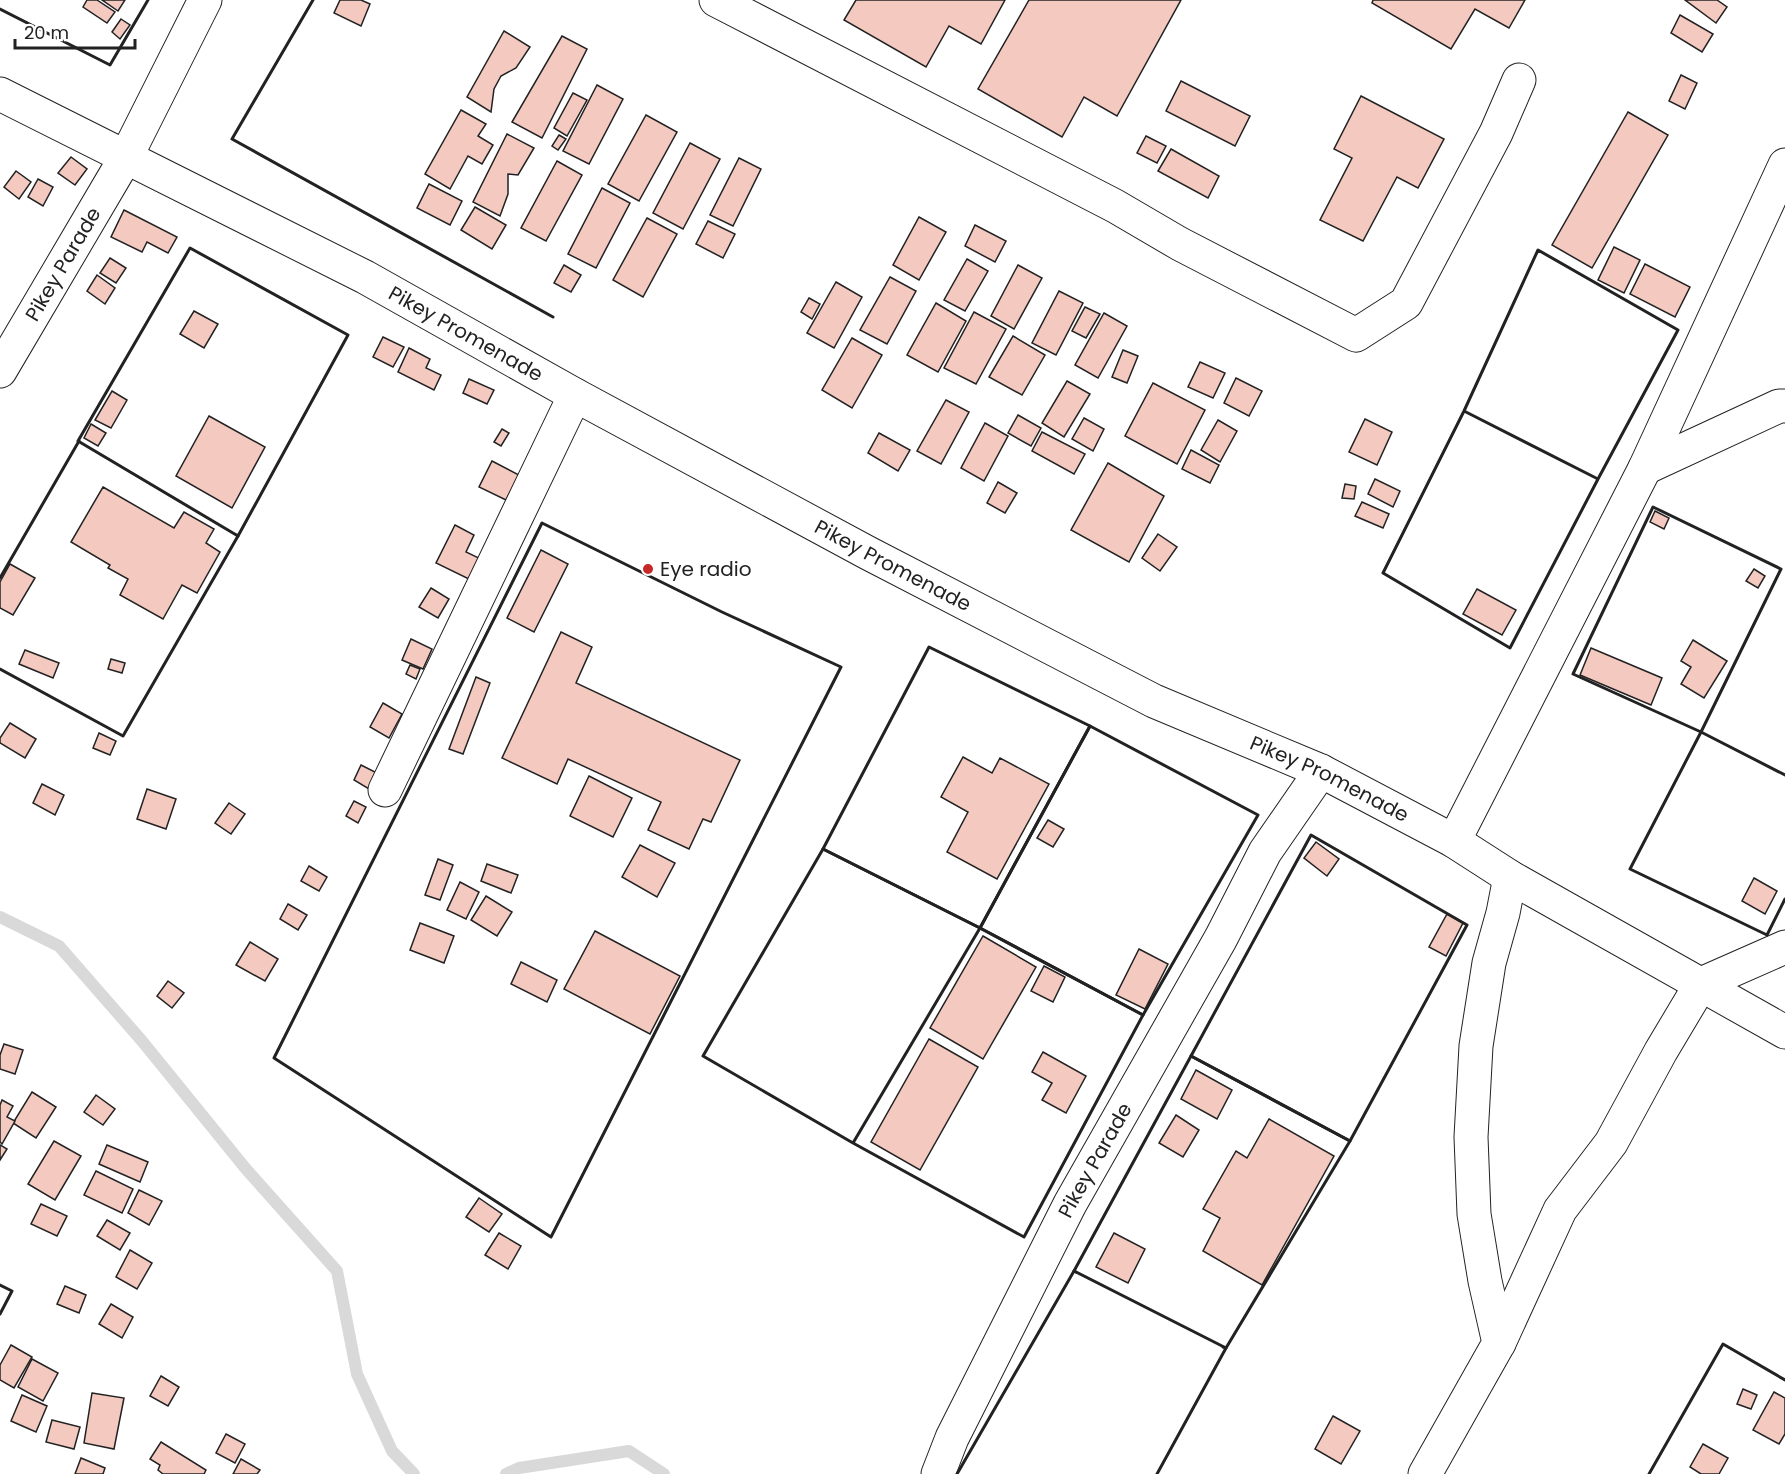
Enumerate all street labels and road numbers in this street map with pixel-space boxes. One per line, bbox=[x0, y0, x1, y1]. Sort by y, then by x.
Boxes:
street label: Pikey Parade bbox=[18, 202, 107, 326]
street label: Pikey Promenade bbox=[384, 279, 548, 388]
street label: Pikey Promenade bbox=[810, 513, 976, 618]
street label: Pikey Promenade bbox=[1246, 729, 1414, 829]
street label: Pikey Parade bbox=[1051, 1098, 1139, 1222]

